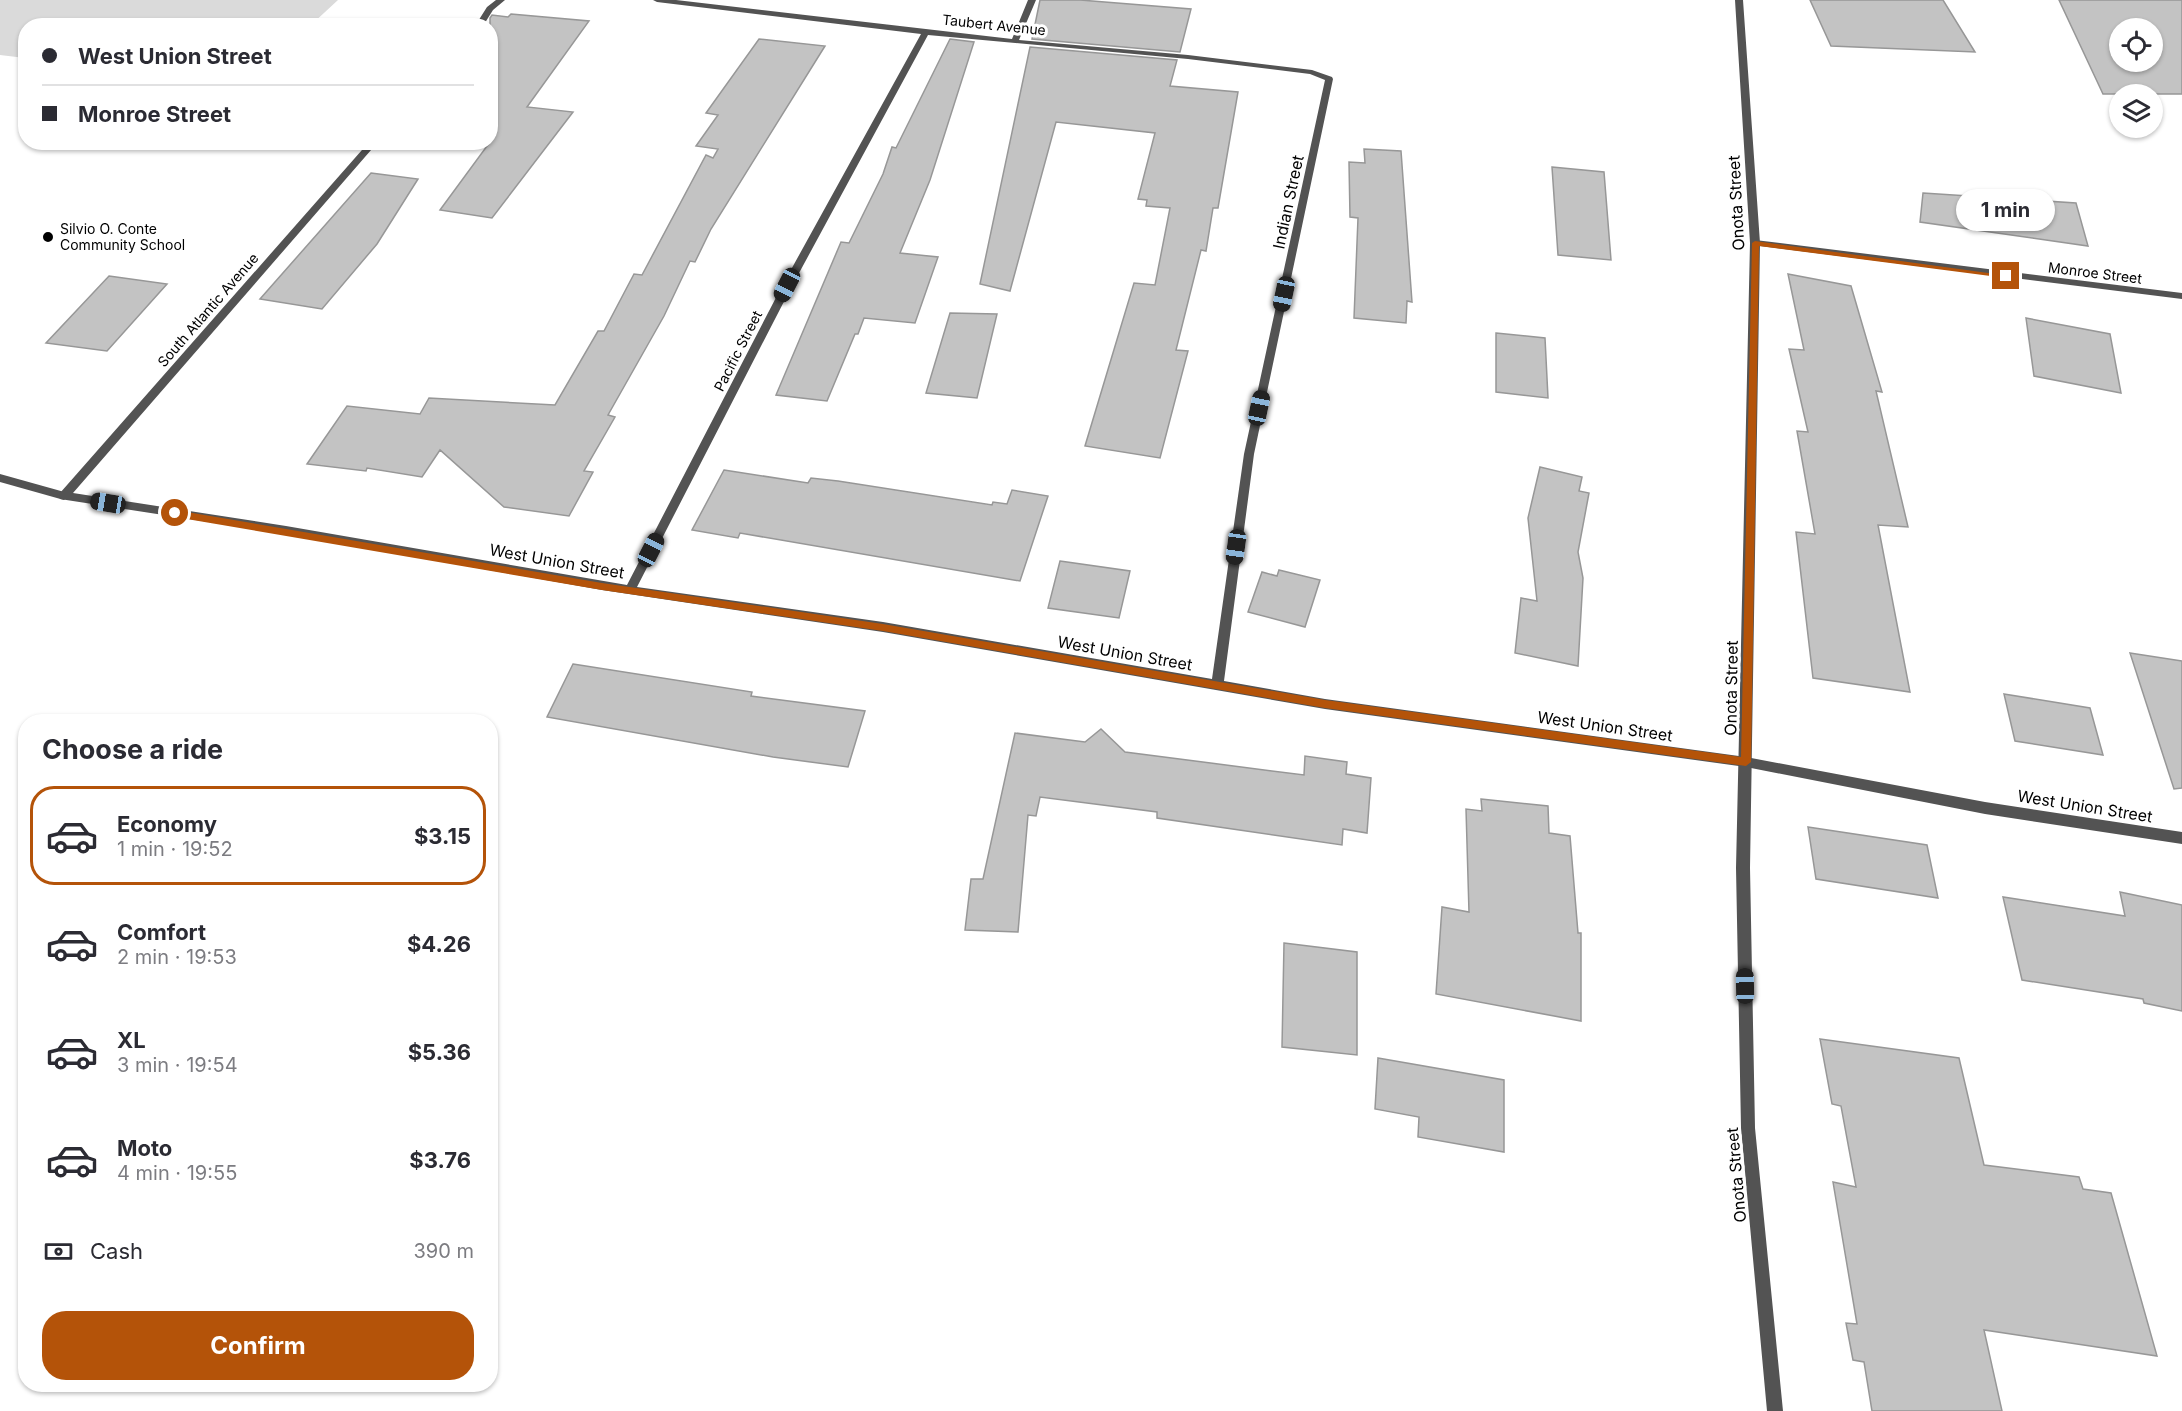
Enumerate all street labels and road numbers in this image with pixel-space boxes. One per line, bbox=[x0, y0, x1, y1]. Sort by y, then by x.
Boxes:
street label: Taubert Avenue bbox=[941, 11, 1047, 38]
street label: Indian Street bbox=[1268, 153, 1308, 251]
street label: Onota Street bbox=[1724, 155, 1748, 251]
street label: South Atlantic Avenue bbox=[154, 249, 262, 370]
street label: Monroe Street bbox=[2047, 258, 2143, 287]
street label: Pacific Street bbox=[710, 307, 765, 394]
street label: West Union Street bbox=[488, 539, 626, 583]
street label: West Union Street bbox=[1056, 631, 1194, 675]
street label: Onota Street bbox=[1720, 640, 1742, 736]
street label: West Union Street bbox=[1536, 707, 1674, 745]
street label: West Union Street bbox=[2016, 785, 2154, 827]
street label: Onota Street bbox=[1722, 1127, 1750, 1223]

